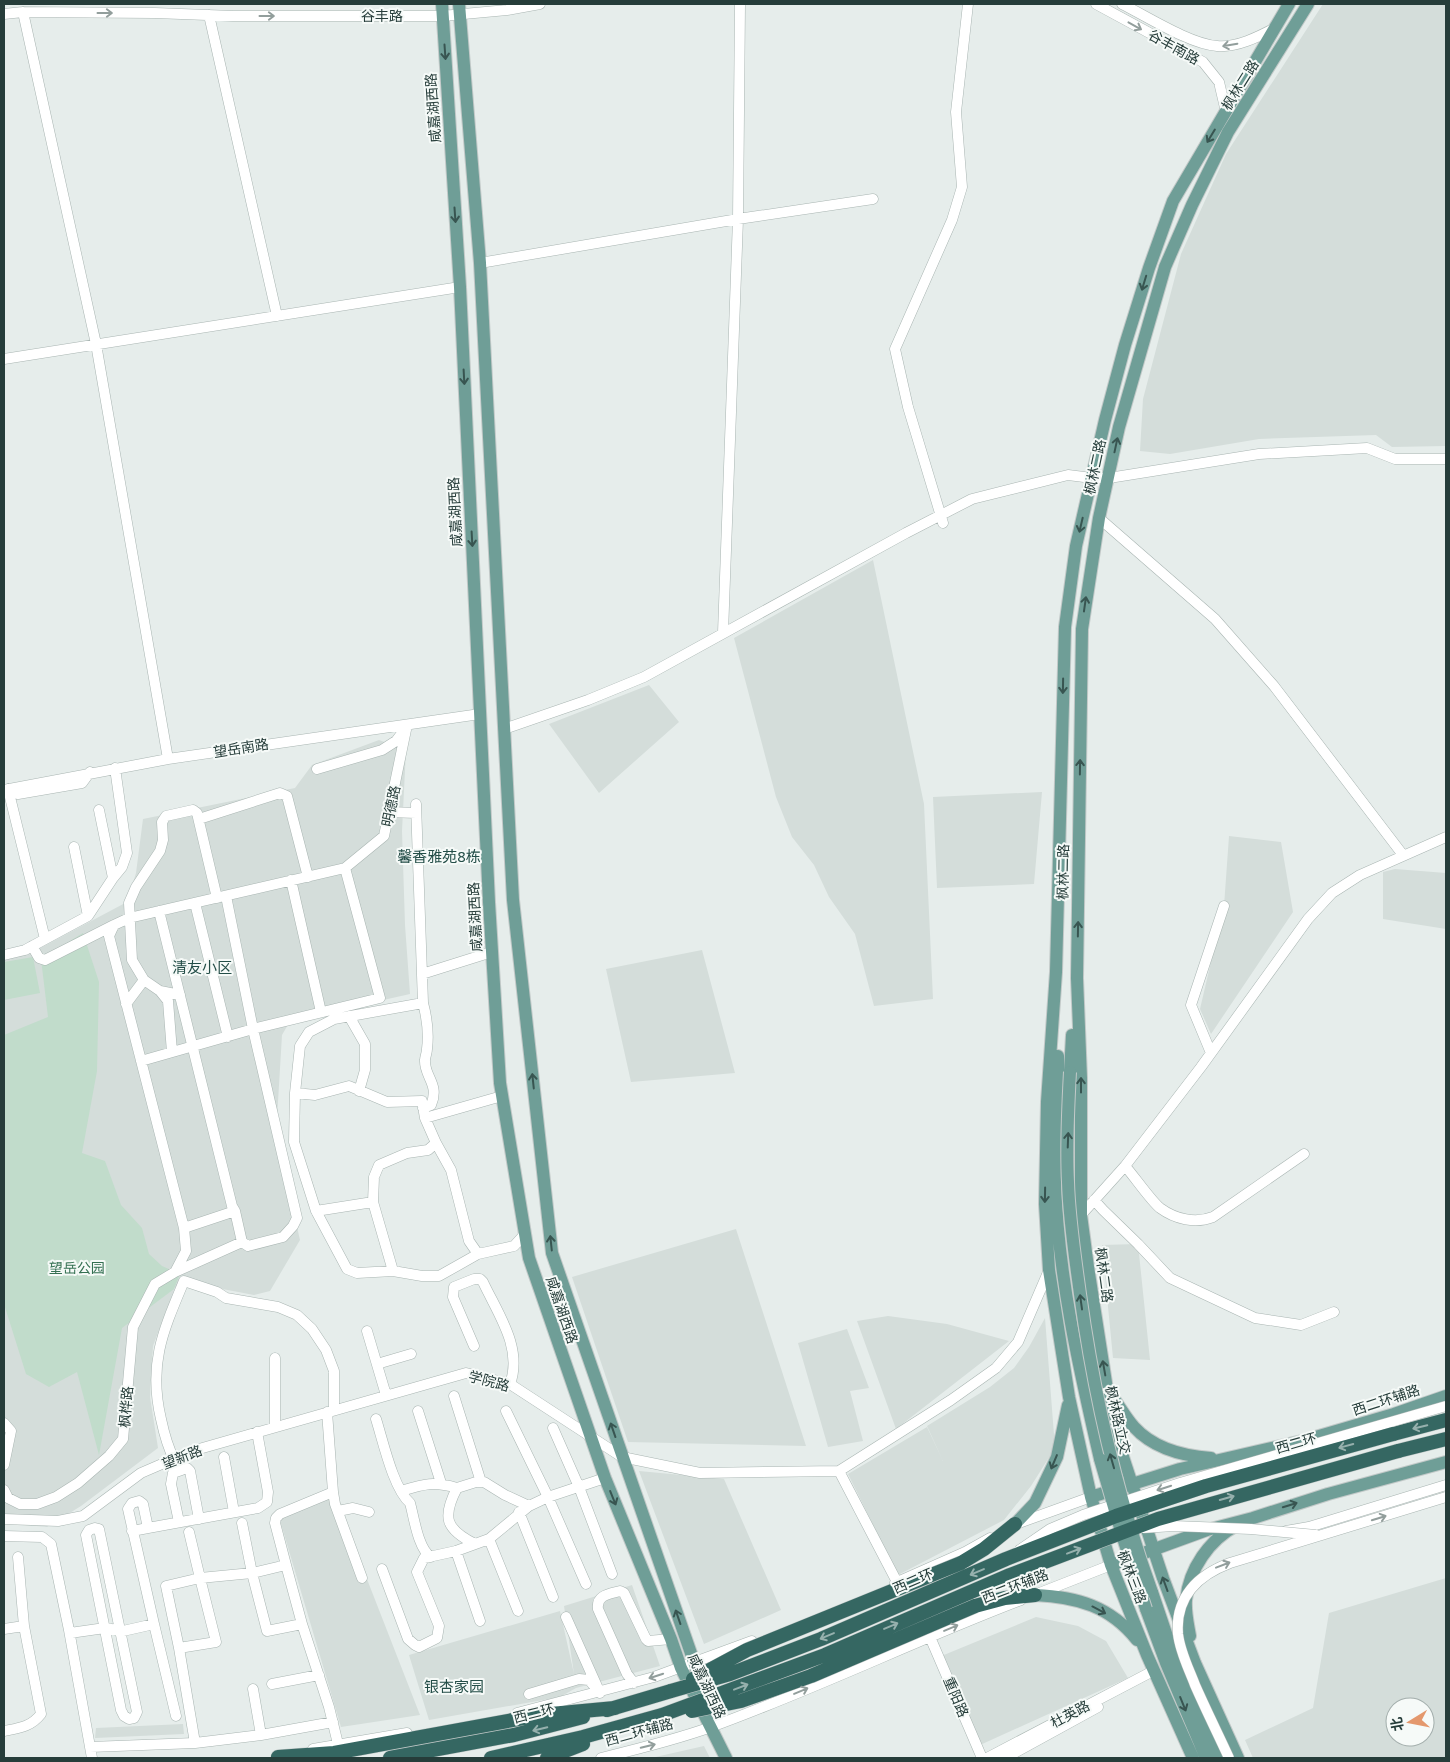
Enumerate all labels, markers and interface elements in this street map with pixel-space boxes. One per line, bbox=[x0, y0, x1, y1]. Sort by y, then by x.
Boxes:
street label: 谷丰路 bbox=[361, 6, 403, 25]
one-way arrow bbox=[96, 8, 113, 18]
one-way arrow bbox=[259, 11, 275, 21]
one-way arrow bbox=[1128, 21, 1142, 31]
street label: 谷丰南路 bbox=[1145, 25, 1203, 68]
one-way arrow bbox=[1222, 40, 1238, 50]
one-way arrow bbox=[440, 44, 449, 60]
street label: 枫林二路 bbox=[1217, 56, 1262, 114]
street label: 咸嘉湖西路 bbox=[421, 72, 444, 144]
one-way arrow bbox=[1206, 129, 1216, 143]
one-way arrow bbox=[450, 206, 459, 222]
one-way arrow bbox=[1139, 275, 1149, 291]
one-way arrow bbox=[459, 369, 468, 385]
one-way arrow bbox=[1112, 437, 1121, 453]
street label: 枫林二路 bbox=[1079, 438, 1110, 496]
street label: 咸嘉湖西路 bbox=[443, 477, 466, 547]
one-way arrow bbox=[1076, 517, 1085, 533]
one-way arrow bbox=[467, 531, 476, 547]
one-way arrow bbox=[1080, 597, 1090, 613]
one-way arrow bbox=[1058, 678, 1068, 694]
street label: 望岳南路 bbox=[212, 734, 270, 761]
one-way arrow bbox=[1075, 759, 1085, 775]
street label: 明德路 bbox=[377, 783, 404, 828]
street label: 枫林二路 bbox=[1053, 844, 1072, 900]
district label: 馨香雅苑8栋 bbox=[397, 846, 481, 866]
street label: 咸嘉湖西路 bbox=[463, 882, 486, 952]
one-way arrow bbox=[1073, 921, 1082, 937]
district label: 清友小区 bbox=[172, 957, 232, 977]
one-way arrow bbox=[528, 1074, 538, 1090]
one-way arrow bbox=[1076, 1077, 1086, 1093]
one-way arrow bbox=[1063, 1133, 1072, 1149]
one-way arrow bbox=[1040, 1186, 1050, 1203]
one-way arrow bbox=[546, 1235, 556, 1251]
street label: 枫林二路 bbox=[1091, 1246, 1118, 1304]
park label: 望岳公园 bbox=[49, 1258, 105, 1277]
street label: 咸嘉湖西路 bbox=[542, 1274, 583, 1346]
one-way arrow bbox=[1076, 1294, 1086, 1310]
one-way arrow bbox=[1098, 1360, 1108, 1376]
street label: 学院路 bbox=[466, 1366, 512, 1395]
street label: 西二环辅路 bbox=[1350, 1380, 1422, 1419]
street label: 枫林路立交 bbox=[1101, 1384, 1136, 1456]
street label: 枫桦路 bbox=[114, 1385, 137, 1429]
one-way arrow bbox=[608, 1423, 617, 1438]
one-way arrow bbox=[1412, 1423, 1428, 1432]
street label: 西二环 bbox=[1273, 1428, 1319, 1457]
street label: 望新路 bbox=[159, 1440, 205, 1473]
one-way arrow bbox=[1338, 1442, 1354, 1452]
one-way arrow bbox=[1049, 1454, 1059, 1469]
one-way arrow bbox=[1107, 1454, 1117, 1470]
one-way arrow bbox=[1157, 1484, 1172, 1493]
one-way arrow bbox=[609, 1490, 618, 1505]
one-way arrow bbox=[1219, 1493, 1235, 1503]
one-way arrow bbox=[1281, 1500, 1297, 1510]
one-way arrow bbox=[1370, 1512, 1386, 1522]
one-way arrow bbox=[1066, 1546, 1081, 1555]
street label: 枫林三路 bbox=[1114, 1547, 1151, 1606]
one-way arrow bbox=[1215, 1560, 1230, 1569]
street label: 西二环 bbox=[890, 1564, 936, 1597]
street label: 西二环辅路 bbox=[979, 1564, 1051, 1607]
one-way arrow bbox=[970, 1567, 985, 1577]
one-way arrow bbox=[1160, 1577, 1169, 1593]
one-way arrow bbox=[1091, 1605, 1106, 1615]
one-way arrow bbox=[673, 1609, 682, 1625]
one-way arrow bbox=[883, 1621, 898, 1631]
one-way arrow bbox=[943, 1622, 958, 1632]
one-way arrow bbox=[820, 1631, 835, 1641]
street label: 咸嘉湖西路 bbox=[684, 1650, 731, 1722]
one-way arrow bbox=[648, 1672, 664, 1682]
street label: 重阳路 bbox=[940, 1674, 973, 1720]
district label: 银杏家园 bbox=[424, 1676, 484, 1696]
one-way arrow bbox=[732, 1682, 748, 1691]
one-way arrow bbox=[793, 1685, 808, 1695]
street label: 杜英路 bbox=[1047, 1695, 1093, 1732]
one-way arrow bbox=[1178, 1696, 1188, 1711]
north arrow bbox=[1385, 1697, 1435, 1747]
street label: 西二环 bbox=[511, 1698, 557, 1727]
street label: 西二环辅路 bbox=[603, 1713, 675, 1750]
text: 北 bbox=[1386, 1716, 1407, 1733]
one-way arrow bbox=[532, 1725, 548, 1734]
one-way arrow bbox=[640, 1741, 656, 1751]

